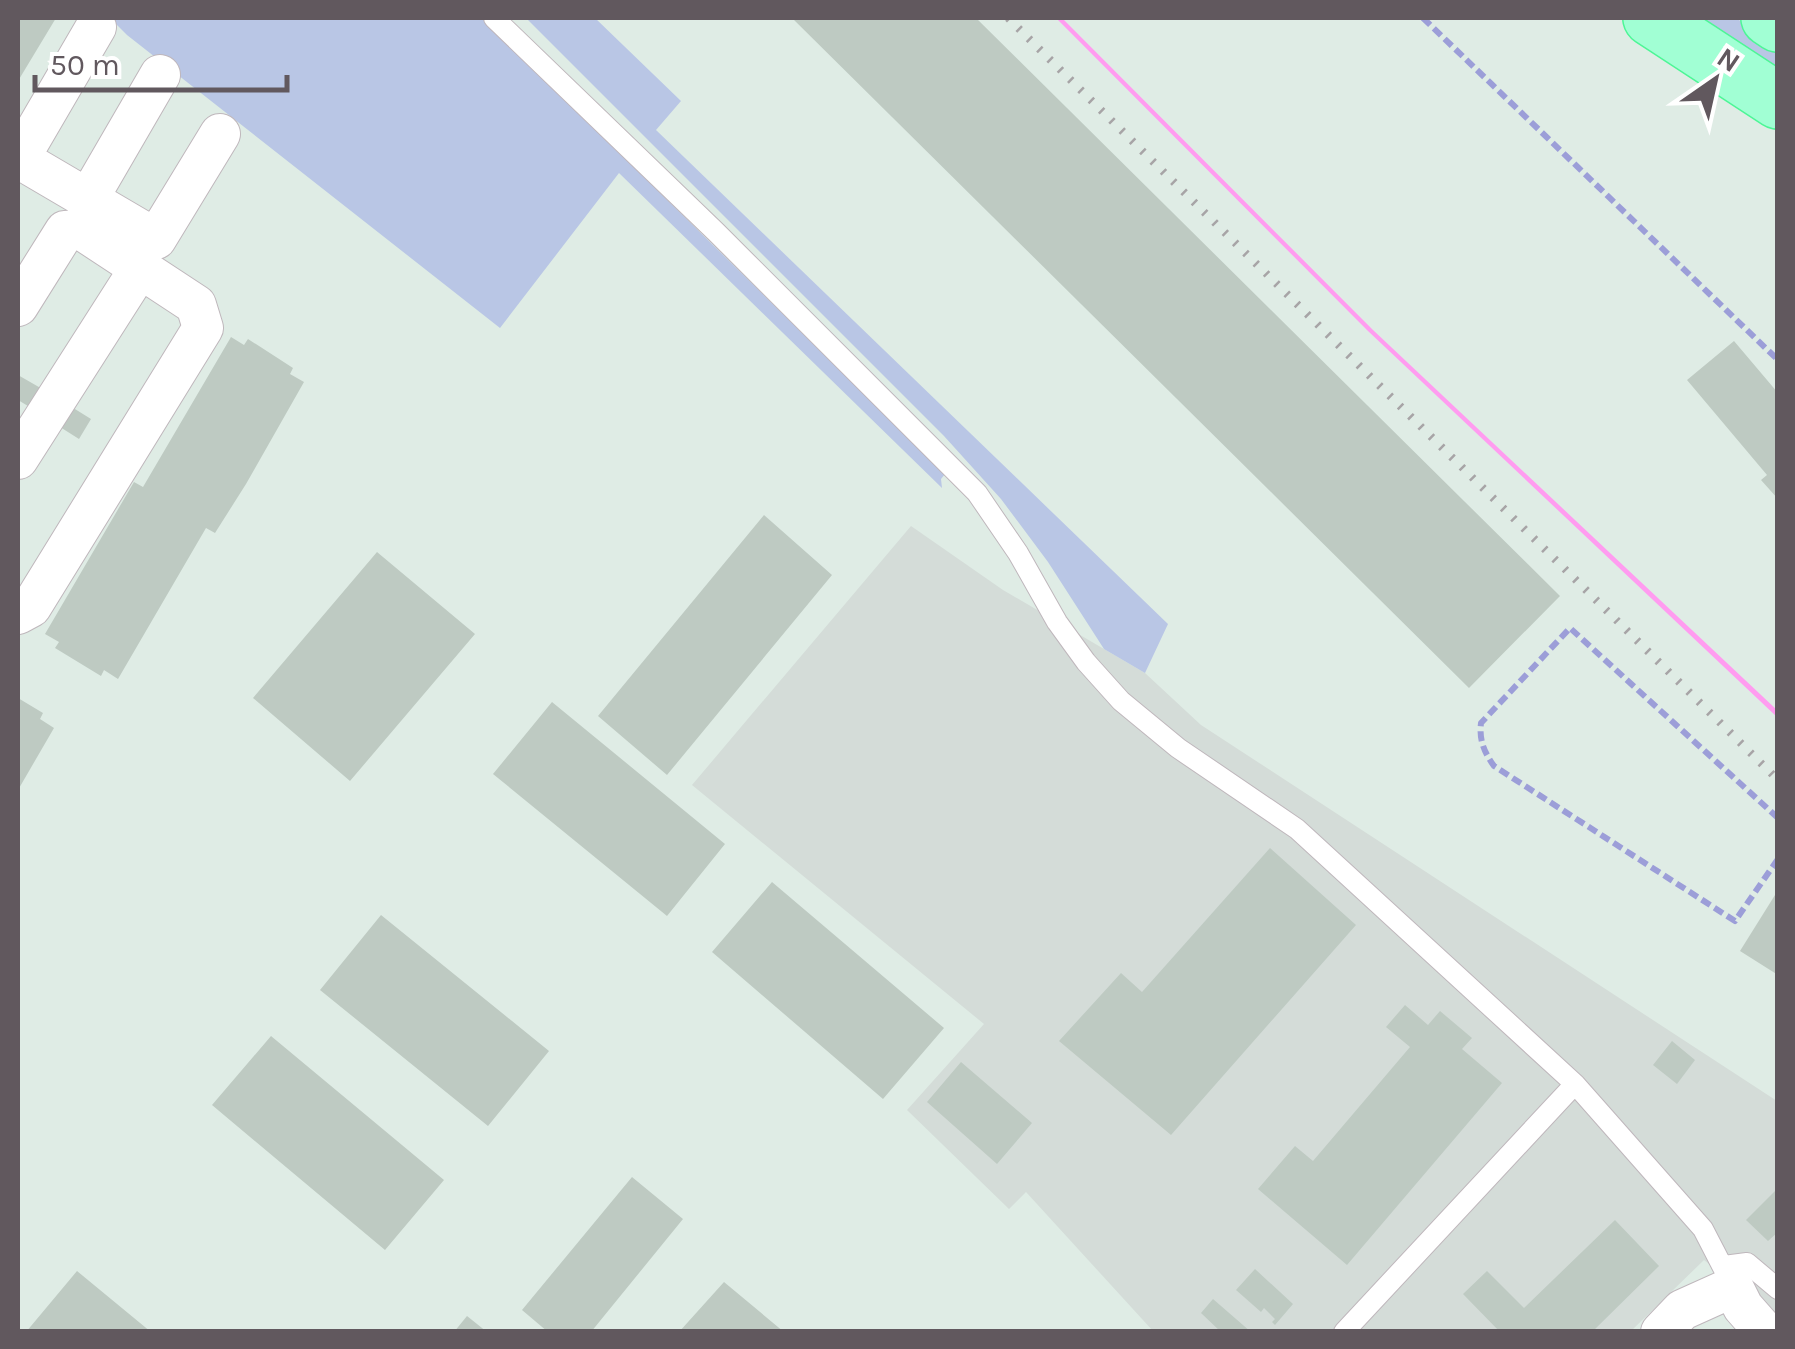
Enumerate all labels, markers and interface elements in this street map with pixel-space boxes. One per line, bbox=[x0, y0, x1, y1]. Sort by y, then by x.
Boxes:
scale bar bbox=[35, 30, 288, 92]
north arrow bbox=[1665, 30, 1765, 130]
text: N bbox=[1711, 40, 1746, 79]
text: 50 m bbox=[50, 47, 120, 83]

